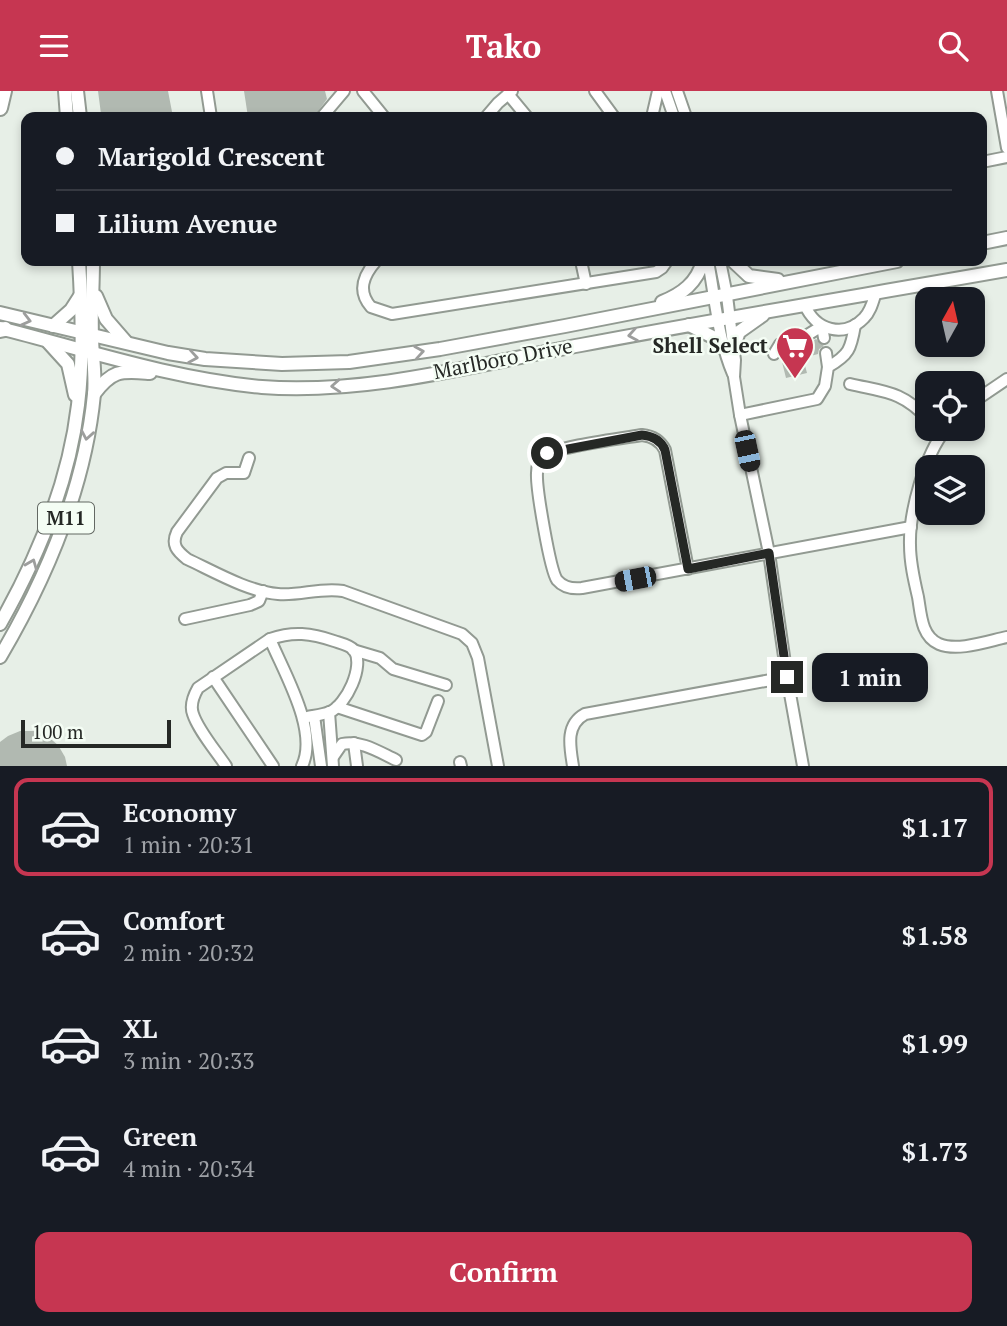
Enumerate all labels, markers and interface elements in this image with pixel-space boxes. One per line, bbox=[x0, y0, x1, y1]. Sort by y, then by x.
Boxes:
text: Tako bbox=[466, 25, 541, 67]
icon: menu bbox=[35, 27, 73, 65]
icon: search bbox=[934, 27, 972, 65]
text: Marigold Crescent bbox=[98, 139, 325, 173]
text: Lilium Avenue bbox=[98, 206, 277, 240]
north arrow bbox=[915, 287, 985, 357]
map controls bbox=[915, 287, 985, 525]
one-way arrow bbox=[20, 311, 32, 326]
supermarket icon: Shell Select bbox=[774, 325, 816, 380]
one-way arrow bbox=[627, 327, 639, 342]
street label: Marlboro Drive bbox=[431, 331, 575, 385]
place label: Shell Select bbox=[652, 331, 769, 359]
one-way arrow bbox=[413, 344, 425, 359]
one-way arrow bbox=[187, 349, 199, 364]
button: locate bbox=[915, 371, 985, 441]
one-way arrow bbox=[331, 378, 342, 393]
car bbox=[733, 428, 762, 474]
one-way arrow bbox=[80, 429, 95, 441]
route start bbox=[531, 437, 563, 469]
button: layers bbox=[915, 455, 985, 525]
road number: M11 bbox=[38, 503, 94, 533]
one-way arrow bbox=[23, 559, 37, 571]
car bbox=[613, 565, 658, 593]
callout: 1 min bbox=[812, 653, 927, 701]
route end bbox=[771, 661, 803, 693]
text: 1 min bbox=[839, 662, 901, 693]
scale bar bbox=[21, 717, 172, 749]
text: 100 m bbox=[32, 719, 83, 744]
text: Economy bbox=[123, 795, 236, 829]
icon: car bbox=[39, 796, 102, 859]
text: $1.17 bbox=[902, 810, 968, 844]
text: 1 min · 20:31 bbox=[123, 829, 255, 860]
text: Comfort bbox=[123, 903, 225, 937]
icon: car bbox=[39, 904, 102, 967]
text: $1.58 bbox=[902, 918, 968, 952]
text: 2 min · 20:32 bbox=[123, 937, 255, 968]
text: XL bbox=[123, 1011, 157, 1045]
icon: car bbox=[39, 1012, 102, 1075]
text: $1.99 bbox=[902, 1026, 968, 1060]
text: 3 min · 20:33 bbox=[123, 1045, 255, 1076]
text: Green bbox=[123, 1119, 197, 1153]
icon: car bbox=[39, 1120, 102, 1183]
text: $1.73 bbox=[902, 1134, 968, 1168]
text: 4 min · 20:34 bbox=[123, 1153, 255, 1184]
button: Confirm bbox=[35, 1232, 972, 1312]

